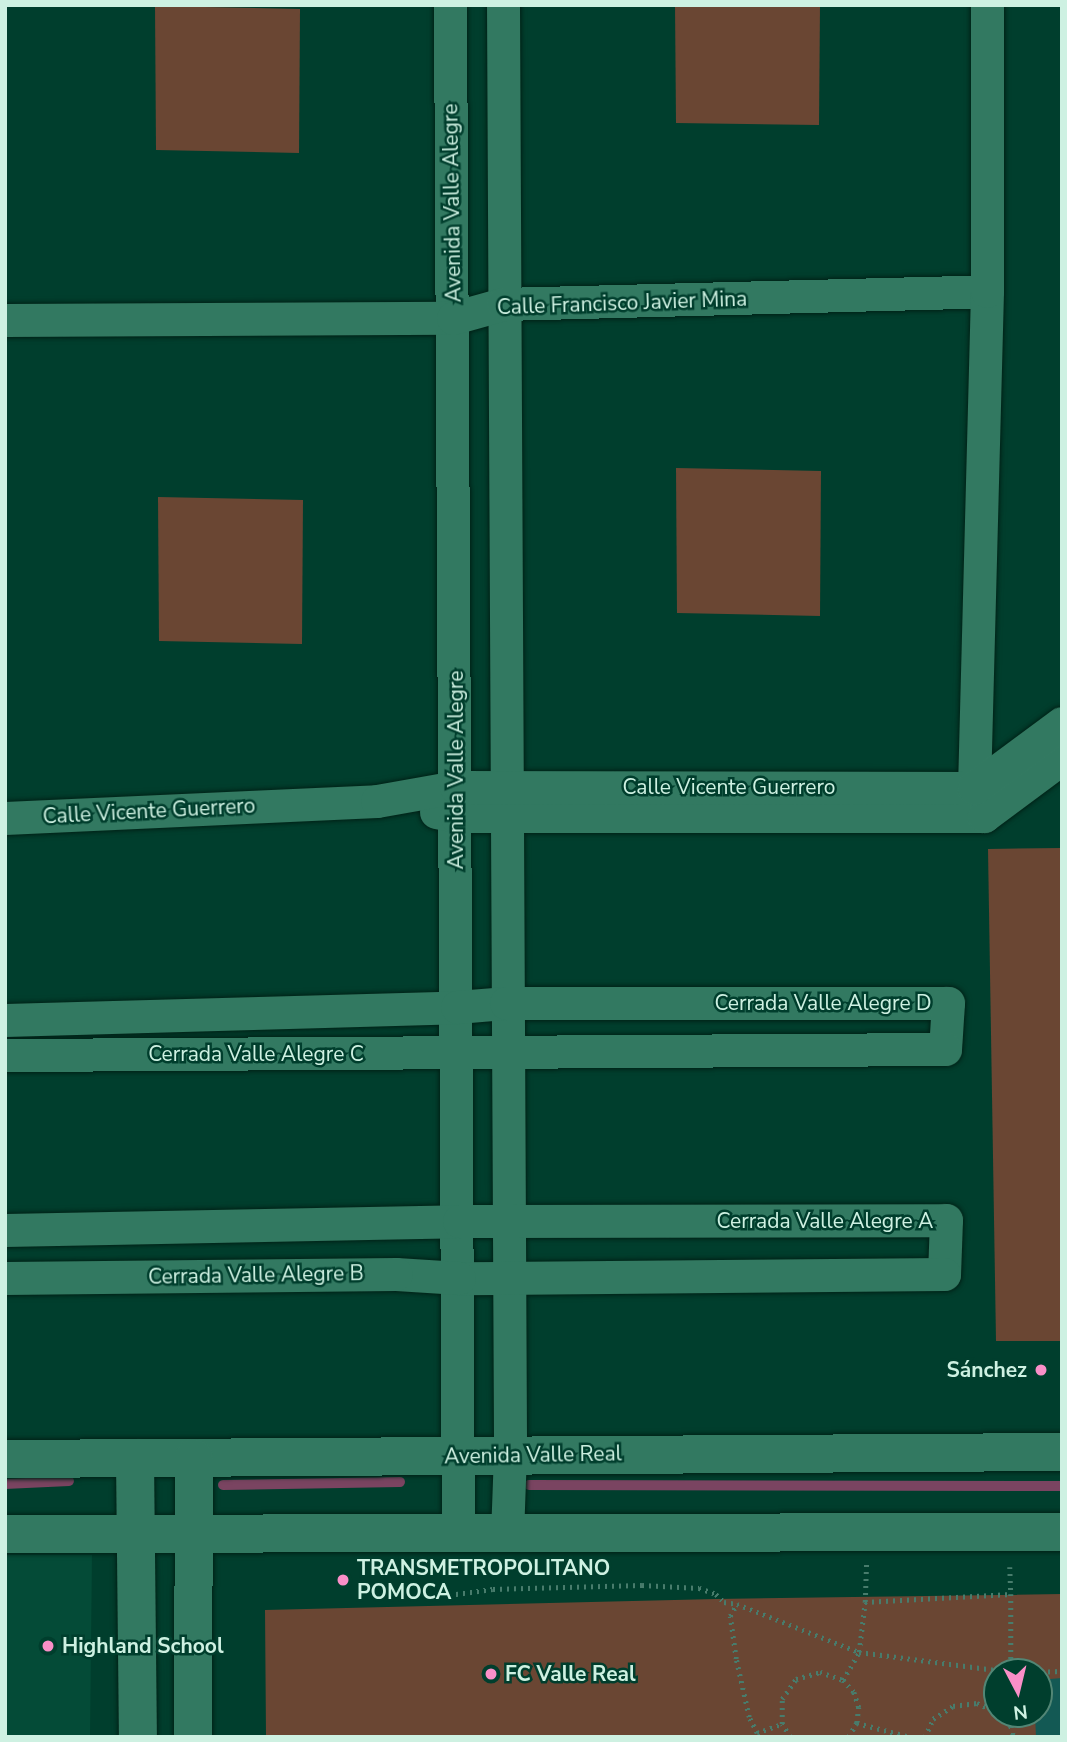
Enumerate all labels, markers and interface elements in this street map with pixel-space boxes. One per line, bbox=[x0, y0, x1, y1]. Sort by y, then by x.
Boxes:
street label: Avenida Valle Alegre bbox=[438, 103, 466, 303]
street label: Calle Francisco Javier Mina bbox=[496, 286, 748, 320]
street label: Avenida Valle Alegre bbox=[443, 671, 469, 869]
street label: Calle Vicente Guerrero bbox=[623, 774, 835, 800]
street label: Calle Vicente Guerrero bbox=[42, 793, 256, 829]
street label: Cerrada Valle Alegre D bbox=[714, 990, 932, 1016]
street label: Cerrada Valle Alegre C bbox=[148, 1041, 364, 1067]
street label: Cerrada Valle Alegre A bbox=[717, 1208, 933, 1234]
street label: Cerrada Valle Alegre B bbox=[148, 1261, 364, 1289]
place label: Sánchez bbox=[947, 1357, 1027, 1383]
marker: Sánchez bbox=[1033, 1362, 1049, 1378]
street label: Avenida Valle Real bbox=[444, 1441, 622, 1469]
place label: TRANSMETROPOLITANO POMOCA bbox=[357, 1555, 610, 1605]
marker: TRANSMETROPOLITANO POMOCA bbox=[335, 1572, 351, 1588]
place label: Highland School bbox=[62, 1633, 224, 1659]
marker: Highland School bbox=[40, 1638, 56, 1654]
north arrow bbox=[983, 1658, 1053, 1728]
place label: FC Valle Real bbox=[505, 1661, 636, 1687]
marker: FC Valle Real bbox=[483, 1666, 499, 1682]
text: N bbox=[1012, 1698, 1029, 1726]

